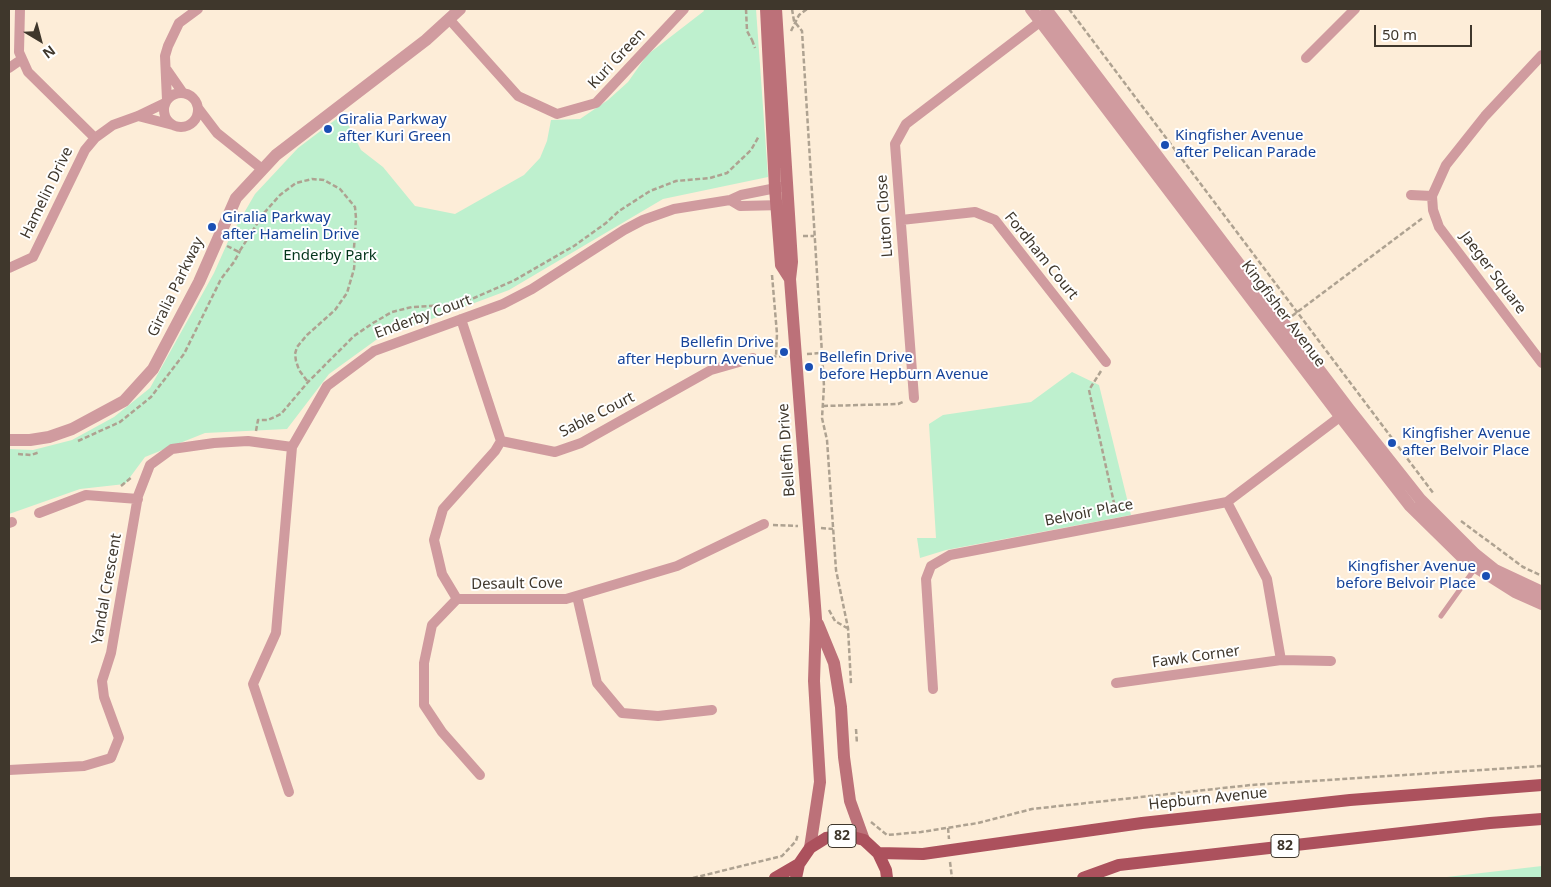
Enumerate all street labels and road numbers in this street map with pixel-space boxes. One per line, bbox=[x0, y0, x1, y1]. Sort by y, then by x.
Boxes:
street label: Kuri Green bbox=[585, 25, 649, 93]
street label: Hamelin Drive bbox=[17, 144, 77, 242]
street label: Luton Close bbox=[873, 174, 897, 258]
street label: Fordham Court bbox=[1000, 209, 1082, 303]
street label: Jaeger Square bbox=[1456, 228, 1530, 318]
street label: Giralia Parkway bbox=[144, 234, 208, 340]
street label: Kingfisher Avenue bbox=[1237, 257, 1329, 371]
street label: Enderby Court bbox=[372, 291, 474, 343]
street label: Sable Court bbox=[557, 388, 637, 442]
street label: Bellefin Drive bbox=[775, 403, 799, 497]
street label: Belvoir Place bbox=[1043, 496, 1135, 530]
street label: Yandal Crescent bbox=[88, 532, 126, 646]
street label: Desault Cove bbox=[471, 574, 563, 594]
street label: Fawk Corner bbox=[1151, 642, 1241, 672]
street label: Hepburn Avenue bbox=[1148, 784, 1268, 814]
road number: 82 bbox=[828, 824, 856, 848]
road number: 82 bbox=[1271, 834, 1299, 858]

